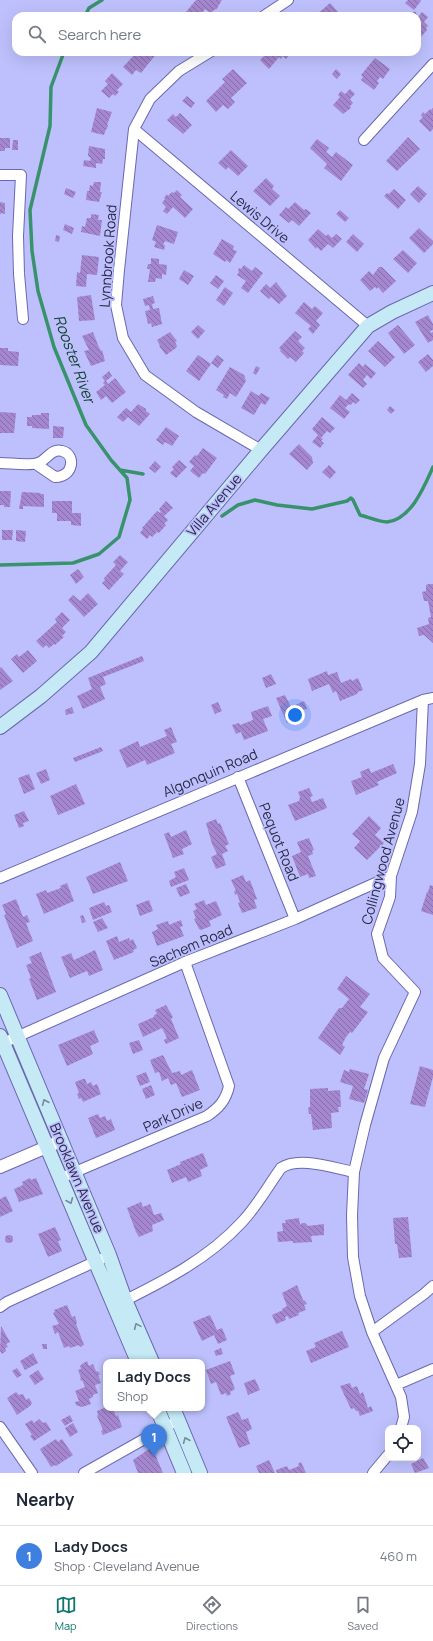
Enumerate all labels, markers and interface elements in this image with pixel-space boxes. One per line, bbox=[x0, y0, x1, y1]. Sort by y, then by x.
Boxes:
search box bbox=[12, 12, 421, 56]
icon: search bbox=[26, 23, 48, 45]
text: Search here bbox=[58, 24, 141, 45]
street label: Lewis Drive bbox=[227, 186, 294, 247]
street label: Lynnbrook Road bbox=[94, 204, 121, 308]
water label: Rooster River bbox=[49, 312, 101, 408]
street label: Villa Avenue bbox=[182, 469, 245, 540]
your location bbox=[285, 705, 305, 725]
street label: Algonquin Road bbox=[160, 744, 260, 801]
street label: Collingwood Avenue bbox=[356, 795, 409, 926]
street label: Pequot Road bbox=[255, 800, 304, 884]
street label: Sachem Road bbox=[146, 920, 235, 972]
street label: Park Drive bbox=[140, 1093, 206, 1136]
one-way arrow bbox=[42, 1099, 50, 1107]
street label: Brooklawn Avenue bbox=[46, 1120, 109, 1236]
one-way arrow bbox=[66, 1197, 74, 1204]
one-way arrow bbox=[133, 1323, 141, 1330]
popup bbox=[103, 1359, 205, 1411]
text: Lady Docs bbox=[117, 1366, 191, 1387]
text: Shop bbox=[117, 1387, 148, 1405]
pin: 1 bbox=[141, 1424, 167, 1457]
map controls bbox=[385, 1425, 421, 1461]
button: locate bbox=[385, 1425, 421, 1461]
one-way arrow bbox=[183, 1437, 191, 1444]
text: Nearby bbox=[16, 1488, 74, 1511]
text: Lady Docs bbox=[54, 1536, 128, 1557]
text: 1 bbox=[26, 1547, 32, 1565]
text: 460 m bbox=[380, 1547, 417, 1565]
text: Shop · Cleveland Avenue bbox=[54, 1557, 200, 1575]
tab: Map bbox=[55, 1594, 77, 1633]
tab: Directions bbox=[186, 1594, 238, 1633]
tab: Saved bbox=[347, 1594, 378, 1633]

